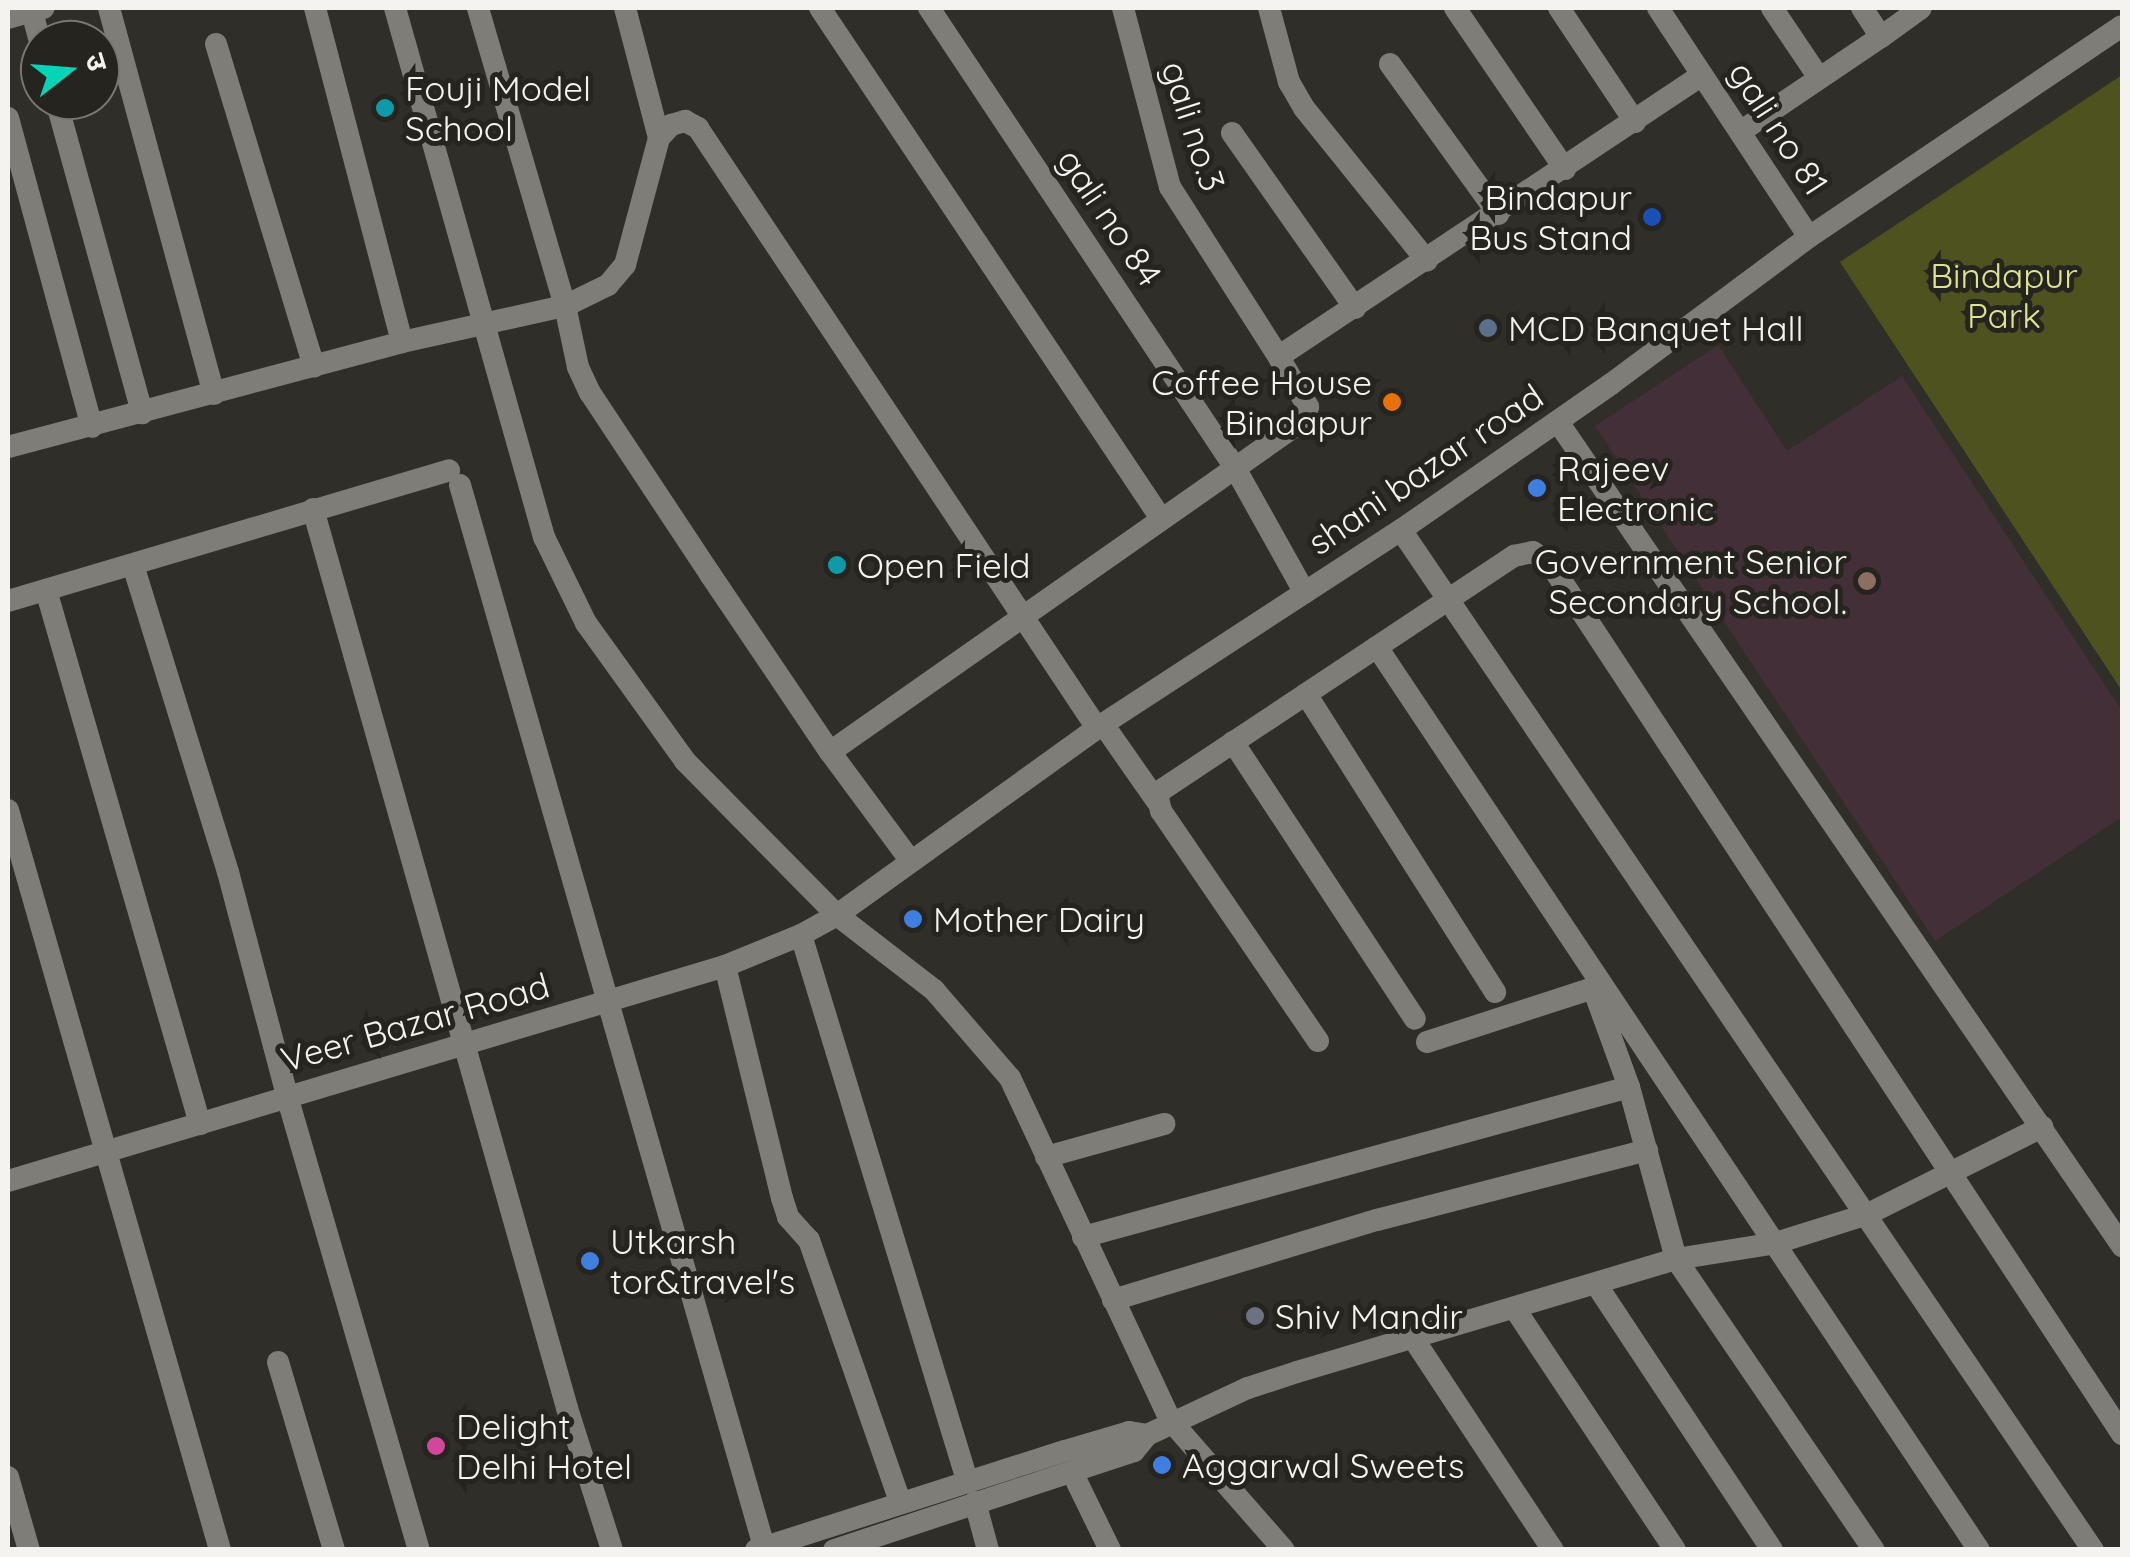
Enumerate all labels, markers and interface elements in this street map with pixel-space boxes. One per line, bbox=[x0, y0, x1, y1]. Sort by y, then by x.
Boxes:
north arrow bbox=[20, 20, 120, 120]
text: उ bbox=[78, 49, 116, 75]
street label: gali no 81 bbox=[1720, 53, 1838, 203]
street label: gali no.3 bbox=[1153, 56, 1235, 196]
place label: Fouji Model School bbox=[405, 67, 591, 149]
marker: Fouji Model School bbox=[374, 97, 396, 119]
street label: gali no 84 bbox=[1049, 140, 1171, 294]
place label: Bindapur Bus Stand bbox=[1469, 176, 1632, 258]
marker: Bindapur Bus Stand bbox=[1641, 206, 1663, 228]
park label: Bindapur Park bbox=[1930, 254, 2078, 336]
place label: MCD Banquet Hall bbox=[1508, 307, 1804, 349]
marker: MCD Banquet Hall bbox=[1477, 317, 1499, 339]
place label: Coffee House Bindapur bbox=[1151, 361, 1372, 443]
street label: shani bazar road bbox=[1299, 375, 1551, 563]
marker: Coffee House Bindapur bbox=[1381, 391, 1403, 413]
place label: Rajeev Electronic bbox=[1557, 447, 1714, 529]
marker: Rajeev Electronic bbox=[1526, 477, 1548, 499]
place label: Government Senior Secondary School. bbox=[1535, 540, 1847, 622]
place label: Open Field bbox=[857, 544, 1031, 586]
marker: Open Field bbox=[826, 554, 848, 576]
marker: Government Senior Secondary School. bbox=[1856, 570, 1878, 592]
place label: Mother Dairy bbox=[933, 898, 1145, 940]
marker: Mother Dairy bbox=[902, 908, 924, 930]
street label: Veer Bazar Road bbox=[276, 964, 554, 1080]
place label: Utkarsh tor&travel's bbox=[610, 1220, 795, 1302]
marker: Utkarsh tor&travel's bbox=[579, 1250, 601, 1272]
place label: Shiv Mandir bbox=[1275, 1295, 1463, 1337]
marker: Shiv Mandir bbox=[1244, 1305, 1266, 1327]
place label: Delight Delhi Hotel bbox=[456, 1405, 632, 1487]
marker: Delight Delhi Hotel bbox=[425, 1435, 447, 1457]
place label: Aggarwal Sweets bbox=[1182, 1444, 1464, 1486]
marker: Aggarwal Sweets bbox=[1151, 1454, 1173, 1476]

